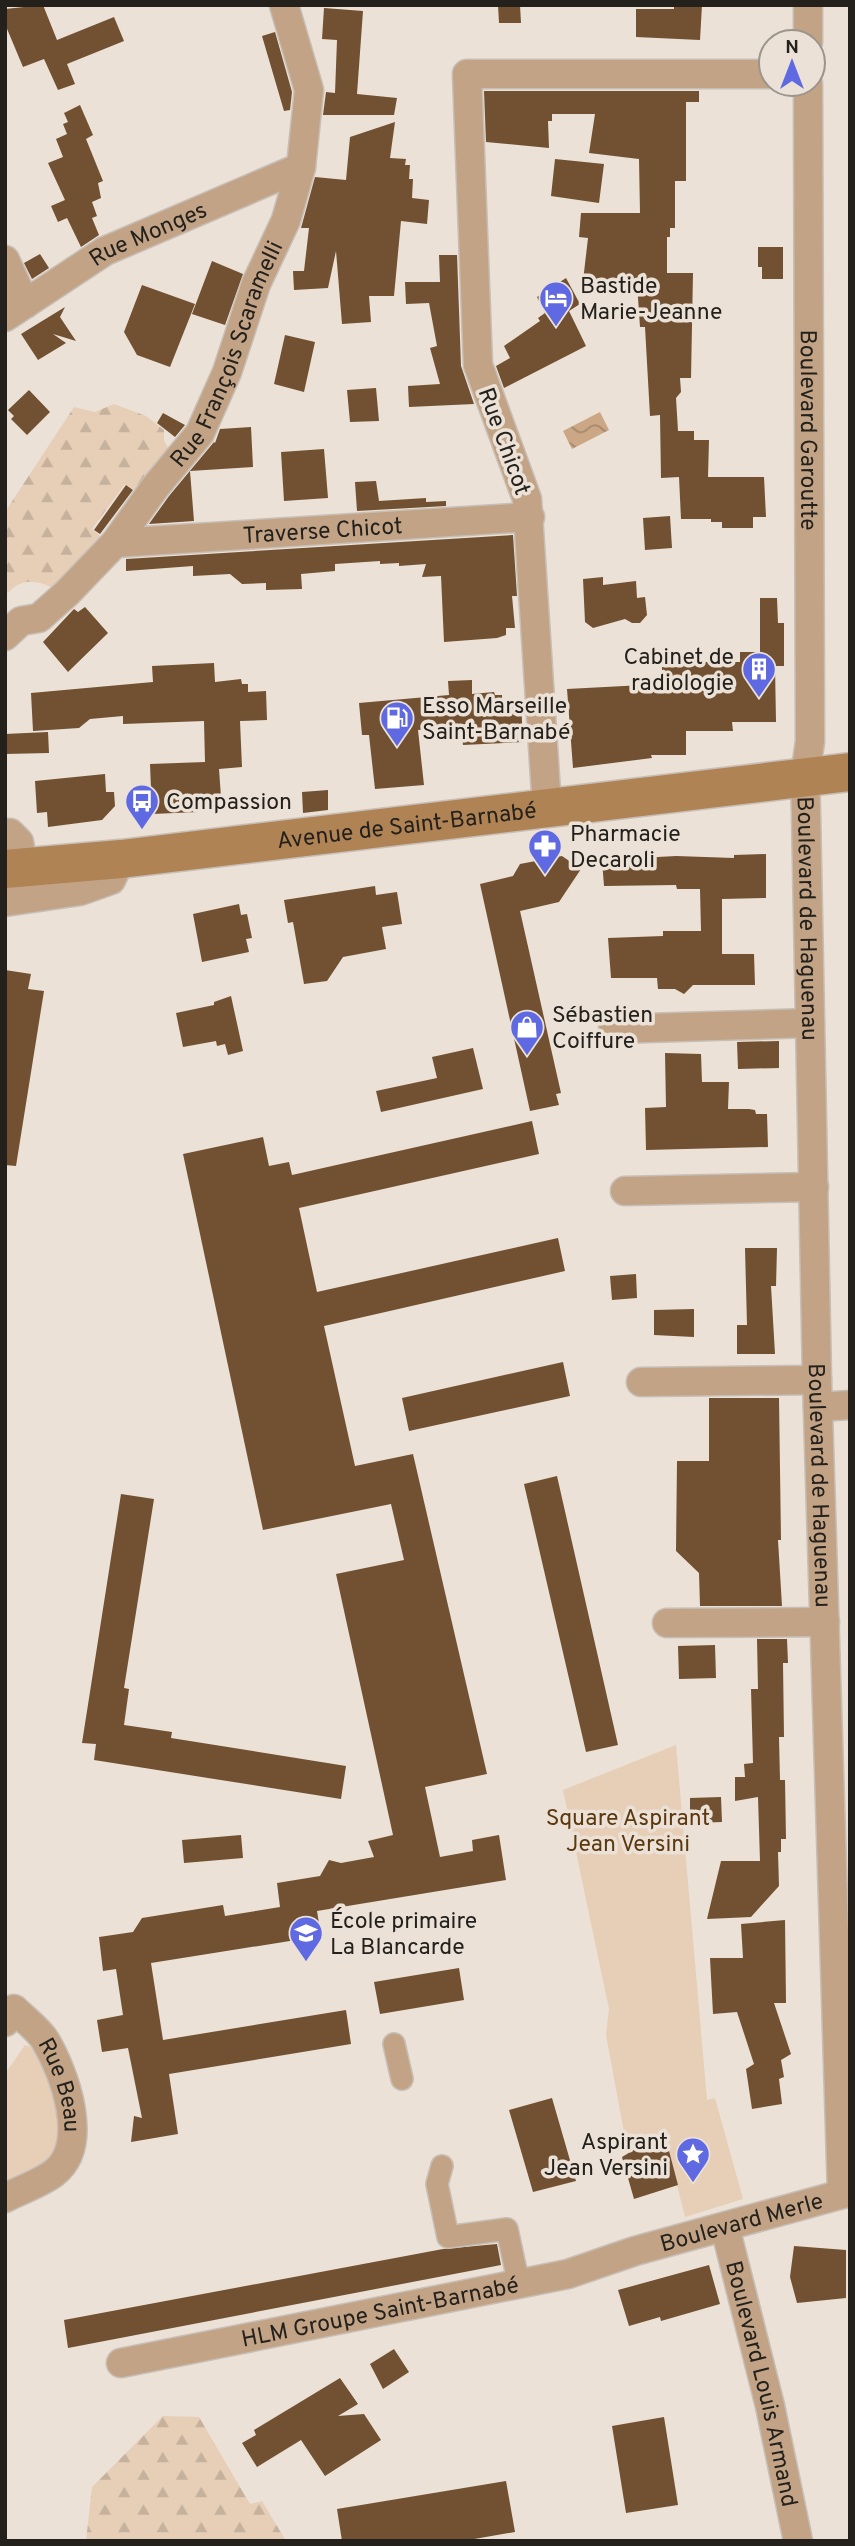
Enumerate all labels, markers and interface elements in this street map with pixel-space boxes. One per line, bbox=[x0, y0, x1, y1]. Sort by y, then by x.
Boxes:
north arrow bbox=[757, 28, 827, 98]
text: N bbox=[785, 36, 799, 60]
street label: Rue Monges bbox=[84, 197, 212, 274]
street label: Rue François Scaramelli bbox=[165, 237, 291, 475]
place label: Bastide Marie-Jeanne bbox=[580, 273, 722, 328]
hotel icon: Bastide Marie-Jeanne bbox=[537, 279, 575, 328]
street label: Boulevard Garoutte bbox=[792, 329, 821, 531]
street label: Rue Chicot bbox=[470, 384, 535, 500]
street label: Traverse Chicot bbox=[242, 513, 403, 552]
place label: Cabinet de radiologie bbox=[623, 644, 734, 699]
building icon: Cabinet de radiologie bbox=[740, 650, 778, 699]
place label: Esso Marseille Saint-Barnabé bbox=[422, 693, 570, 748]
fuel station icon: Esso Marseille Saint-Barnabé bbox=[378, 699, 416, 748]
bus stop icon: Compassion bbox=[123, 782, 161, 831]
place label: Compassion bbox=[166, 789, 292, 818]
street label: Boulevard de Haguenau bbox=[789, 796, 822, 1041]
street label: Avenue de Saint-Barnabé bbox=[275, 798, 538, 857]
place label: Pharmacie Decaroli bbox=[570, 821, 681, 876]
pharmacy icon: Pharmacie Decaroli bbox=[526, 827, 564, 876]
place label: Sébastien Coiffure bbox=[552, 1002, 653, 1057]
shop icon: Sébastien Coiffure bbox=[508, 1008, 546, 1057]
street label: Boulevard de Haguenau bbox=[800, 1363, 836, 1608]
park label: Square Aspirant Jean Versini bbox=[546, 1805, 710, 1860]
place label: École primaire La Blancarde bbox=[330, 1907, 477, 1963]
school or university icon: École primaire La Blancarde bbox=[287, 1914, 325, 1963]
street label: Rue Beau bbox=[30, 2033, 85, 2133]
place label: Aspirant Jean Versini bbox=[544, 2129, 668, 2184]
place icon: Aspirant Jean Versini bbox=[674, 2135, 712, 2184]
street label: Boulevard Merle bbox=[657, 2188, 827, 2260]
street label: Boulevard Louis Armand bbox=[717, 2258, 803, 2510]
street label: HLM Groupe Saint-Barnabé bbox=[239, 2272, 522, 2356]

